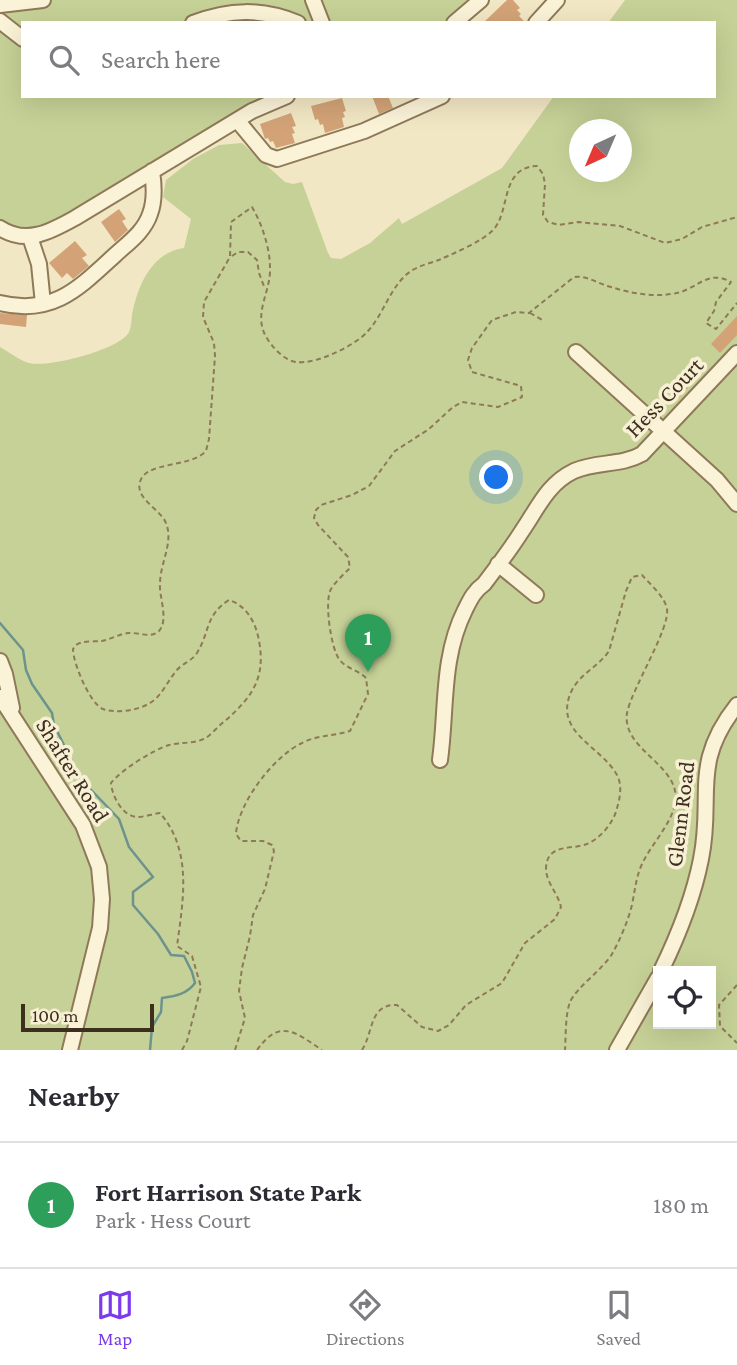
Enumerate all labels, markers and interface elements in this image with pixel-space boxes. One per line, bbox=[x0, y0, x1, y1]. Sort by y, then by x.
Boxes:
search box bbox=[21, 21, 716, 98]
icon: search bbox=[45, 41, 83, 79]
text: Search here bbox=[101, 45, 220, 74]
north arrow bbox=[569, 119, 632, 182]
street label: Hess Court bbox=[620, 352, 708, 442]
your location bbox=[479, 460, 513, 494]
pin: 1 bbox=[345, 614, 391, 672]
street label: Shafter Road bbox=[31, 713, 115, 827]
street label: Glenn Road bbox=[661, 760, 699, 868]
map controls bbox=[653, 966, 716, 1029]
button: locate bbox=[653, 966, 716, 1029]
scale bar bbox=[21, 1001, 154, 1033]
text: 100 m bbox=[32, 1005, 79, 1026]
text: Nearby bbox=[28, 1079, 119, 1112]
text: Fort Harrison State Park bbox=[95, 1178, 361, 1207]
text: 1 bbox=[47, 1192, 55, 1218]
text: 180 m bbox=[653, 1192, 709, 1218]
text: Park · Hess Court bbox=[95, 1207, 250, 1233]
tab: Map bbox=[96, 1286, 134, 1349]
tab: Directions bbox=[326, 1286, 405, 1349]
tab: Saved bbox=[596, 1286, 641, 1349]

